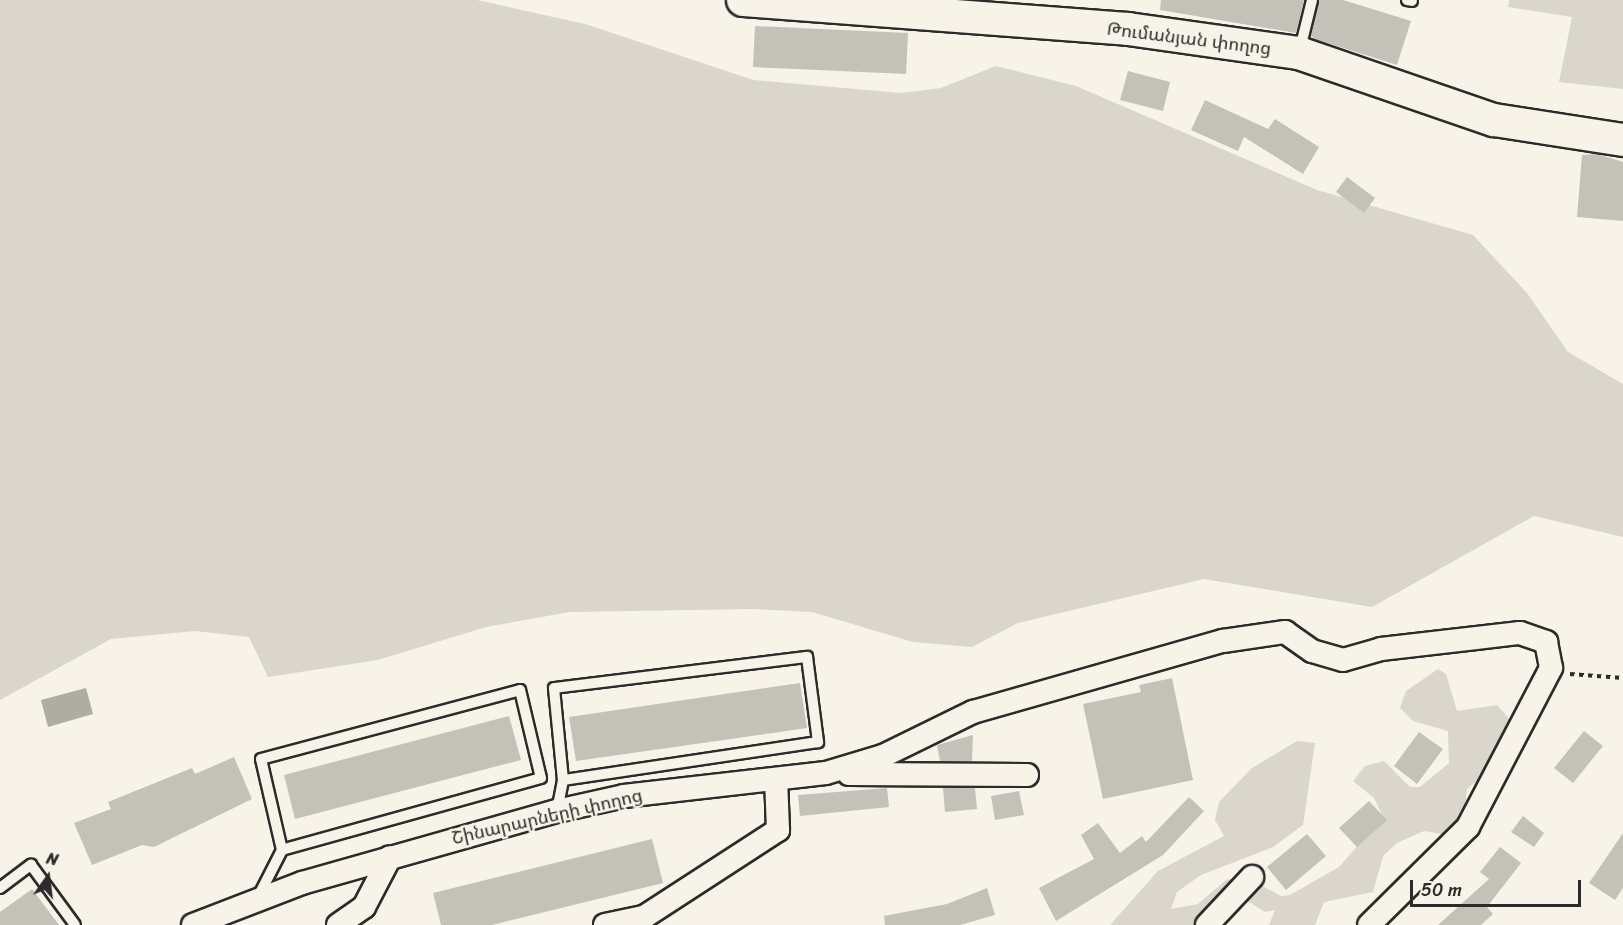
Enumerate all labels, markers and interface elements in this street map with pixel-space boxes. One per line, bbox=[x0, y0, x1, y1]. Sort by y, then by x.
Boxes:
street label: Թումանյան փողոց bbox=[1106, 18, 1272, 60]
street label: Շինարարների փողոց bbox=[450, 785, 644, 849]
text: N bbox=[44, 844, 61, 874]
north arrow bbox=[18, 847, 78, 907]
scale bar bbox=[1413, 868, 1584, 906]
text: 50 m bbox=[1421, 874, 1462, 906]

